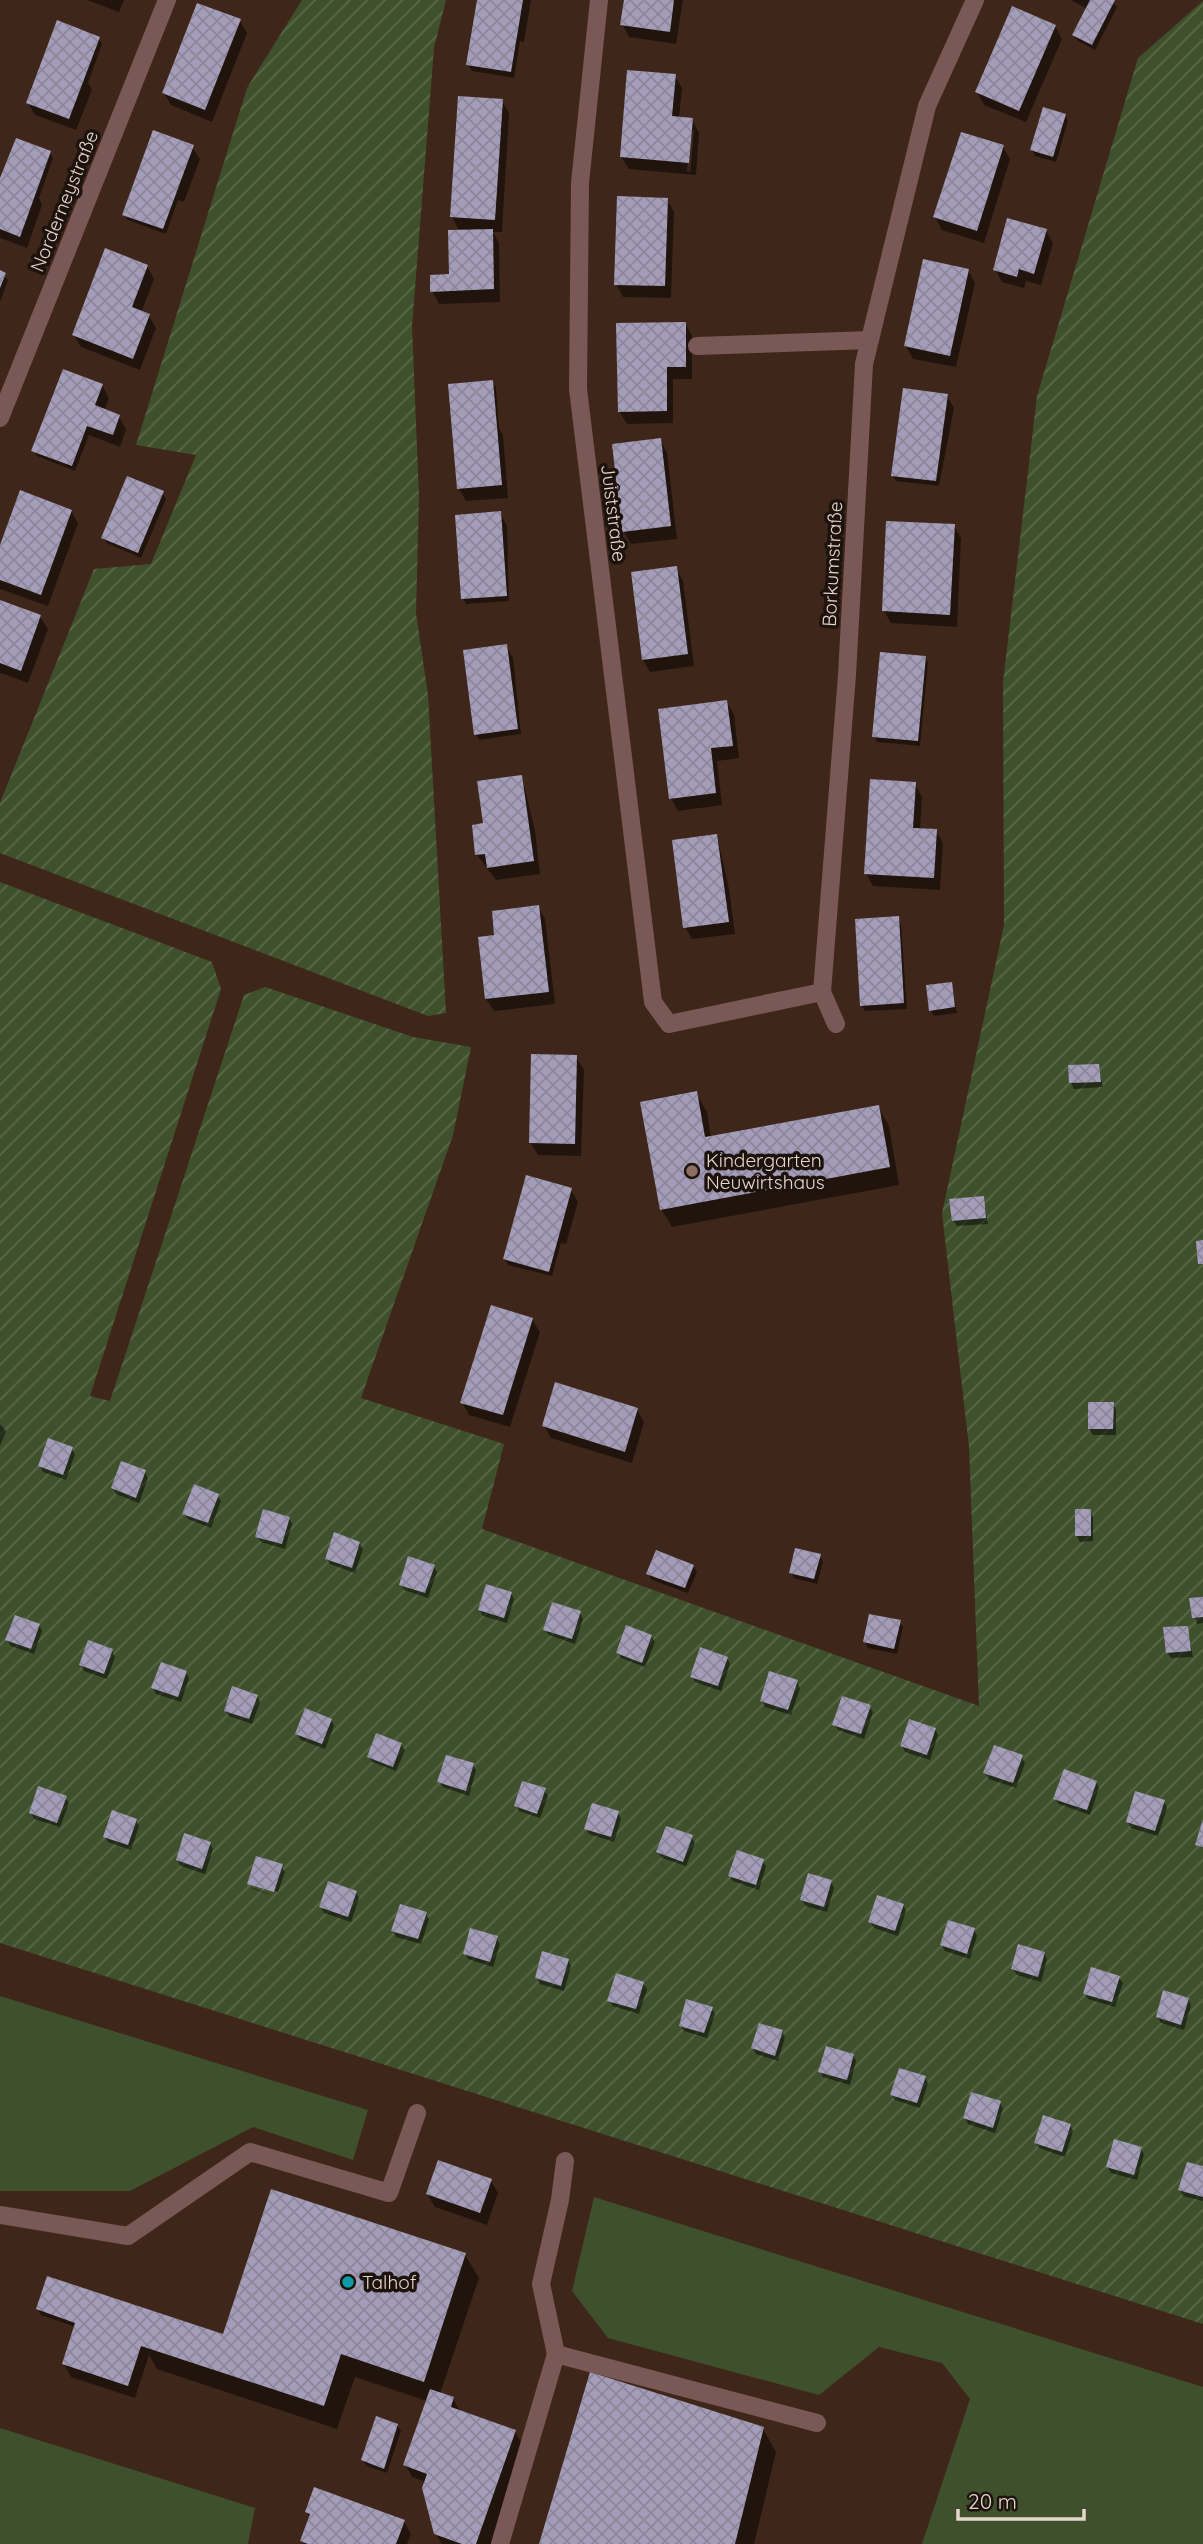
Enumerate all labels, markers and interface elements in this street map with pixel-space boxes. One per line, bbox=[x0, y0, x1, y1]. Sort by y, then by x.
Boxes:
street label: Norderneystraße bbox=[25, 127, 103, 275]
street label: Juiststraße bbox=[596, 463, 632, 563]
street label: Borkumstraße bbox=[817, 501, 847, 627]
place label: Kindergarten Neuwirtshaus bbox=[706, 1148, 825, 1194]
marker: Kindergarten Neuwirtshaus bbox=[684, 1163, 700, 1179]
place label: Talhof bbox=[362, 2270, 417, 2294]
marker: Talhof bbox=[340, 2274, 356, 2290]
scale bar bbox=[958, 2478, 1084, 2522]
text: 20 m bbox=[968, 2488, 1017, 2514]

